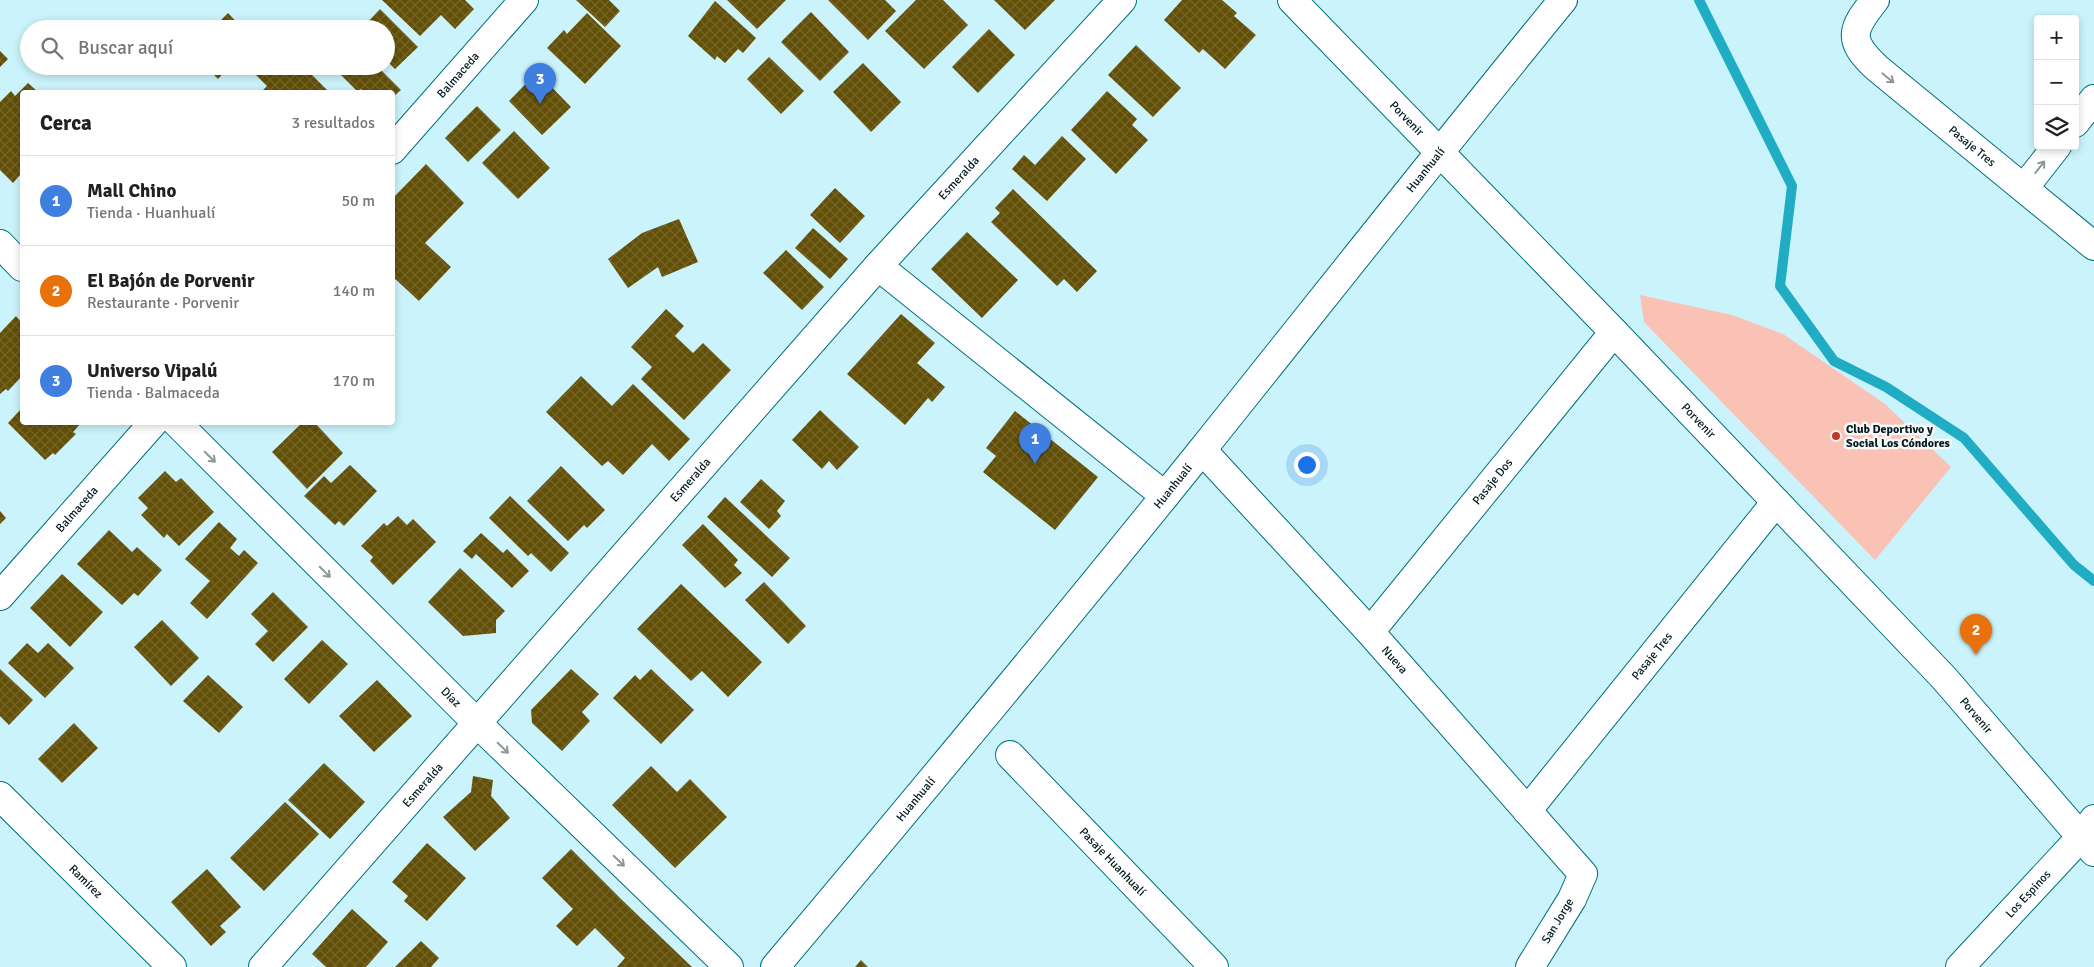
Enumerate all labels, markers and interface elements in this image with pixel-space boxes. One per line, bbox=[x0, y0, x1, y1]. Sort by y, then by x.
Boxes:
map controls bbox=[2034, 15, 2079, 150]
button: + bbox=[2034, 15, 2079, 60]
search box bbox=[20, 20, 395, 75]
icon: search bbox=[38, 34, 66, 62]
text: Buscar aquí bbox=[78, 36, 173, 60]
street label: Balmaceda bbox=[434, 49, 482, 101]
button: − bbox=[2034, 60, 2079, 105]
pin: 3 bbox=[524, 63, 556, 104]
one-way arrow bbox=[1882, 72, 1895, 83]
street label: Porvenir bbox=[1387, 98, 1428, 140]
button: layers bbox=[2034, 105, 2079, 150]
text: Cerca bbox=[40, 110, 92, 136]
text: 3 resultados bbox=[292, 113, 375, 133]
street label: Pasaje Tres bbox=[1946, 122, 1999, 170]
street label: Huanhualí bbox=[1403, 144, 1449, 195]
street label: Esmeralda bbox=[935, 153, 983, 203]
one-way arrow bbox=[2035, 161, 2046, 174]
text: Mall Chino bbox=[87, 179, 176, 203]
text: 1 bbox=[52, 191, 60, 211]
text: 50 m bbox=[341, 191, 375, 211]
text: Tienda · Huanhualí bbox=[87, 203, 215, 223]
text: El Bajón de Porvenir bbox=[87, 269, 255, 293]
text: 2 bbox=[52, 281, 60, 301]
text: 140 m bbox=[333, 281, 375, 301]
text: Restaurante · Porvenir bbox=[87, 293, 239, 313]
text: Universo Vipalú bbox=[87, 359, 217, 383]
text: 3 bbox=[52, 371, 60, 391]
text: 170 m bbox=[333, 371, 375, 391]
text: Tienda · Balmaceda bbox=[87, 383, 220, 403]
street label: Porvenir bbox=[1678, 400, 1719, 442]
place label: Club Deportivo y Social Los Cóndores bbox=[1846, 422, 1951, 451]
pin: 1 bbox=[1019, 423, 1051, 464]
marker: Club Deportivo y Social Los Cóndores bbox=[1830, 430, 1842, 442]
one-way arrow bbox=[204, 451, 216, 463]
your location bbox=[1294, 452, 1320, 478]
street label: Esmeralda bbox=[667, 455, 714, 505]
street label: Pasaje Dos bbox=[1469, 455, 1516, 508]
street label: Huanhualí bbox=[1150, 460, 1196, 512]
street label: Balmaceda bbox=[53, 483, 101, 535]
one-way arrow bbox=[319, 565, 331, 577]
pin: 2 bbox=[1960, 614, 1992, 655]
street label: Pasaje Tres bbox=[1628, 629, 1676, 683]
street label: Nueva bbox=[1378, 643, 1411, 677]
street label: Díaz bbox=[438, 684, 464, 710]
street label: Porvenir bbox=[1956, 694, 1996, 737]
one-way arrow bbox=[496, 742, 509, 754]
street label: Esmeralda bbox=[399, 760, 446, 810]
street label: Huanhualí bbox=[893, 773, 939, 824]
street label: Pasaje Huanhualí bbox=[1076, 824, 1149, 900]
one-way arrow bbox=[613, 855, 626, 867]
street label: Ramírez bbox=[66, 861, 106, 901]
street label: Los Espinos bbox=[2002, 867, 2054, 921]
street label: San Jorge bbox=[1539, 896, 1577, 946]

